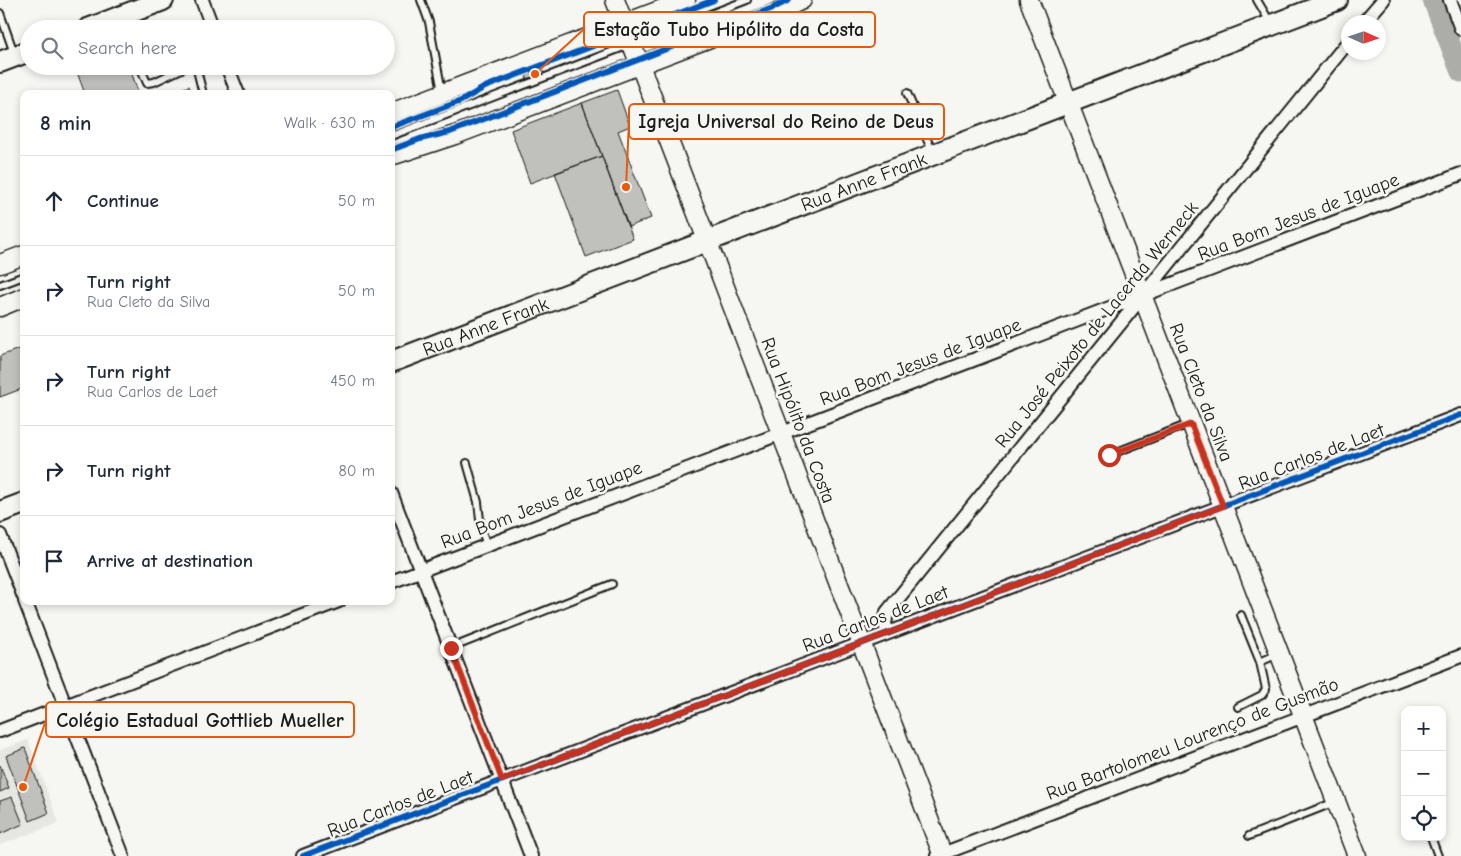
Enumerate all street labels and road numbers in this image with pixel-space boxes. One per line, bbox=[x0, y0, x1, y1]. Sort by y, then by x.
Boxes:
street label: Rua Anne Frank bbox=[798, 148, 931, 216]
street label: Rua Bom Jesus de Iguape bbox=[1195, 168, 1402, 265]
street label: Rua José Peixoto de Lacerda Werneck bbox=[991, 196, 1203, 452]
street label: Rua Anne Frank bbox=[420, 293, 552, 361]
street label: Rua Bom Jesus de Iguape bbox=[817, 313, 1024, 410]
street label: Rua Cleto da Silva bbox=[1165, 320, 1238, 465]
street label: Rua Hipólito da Costa bbox=[756, 334, 840, 506]
street label: Rua Carlos de Laet bbox=[1235, 419, 1388, 495]
street label: Rua Bom Jesus de Iguape bbox=[438, 456, 645, 553]
street label: Rua Carlos de Laet bbox=[799, 581, 952, 657]
street label: Rua Bartolomeu Lourenço de Gusmão bbox=[1043, 673, 1342, 805]
street label: Rua Carlos de Laet bbox=[324, 766, 477, 842]

